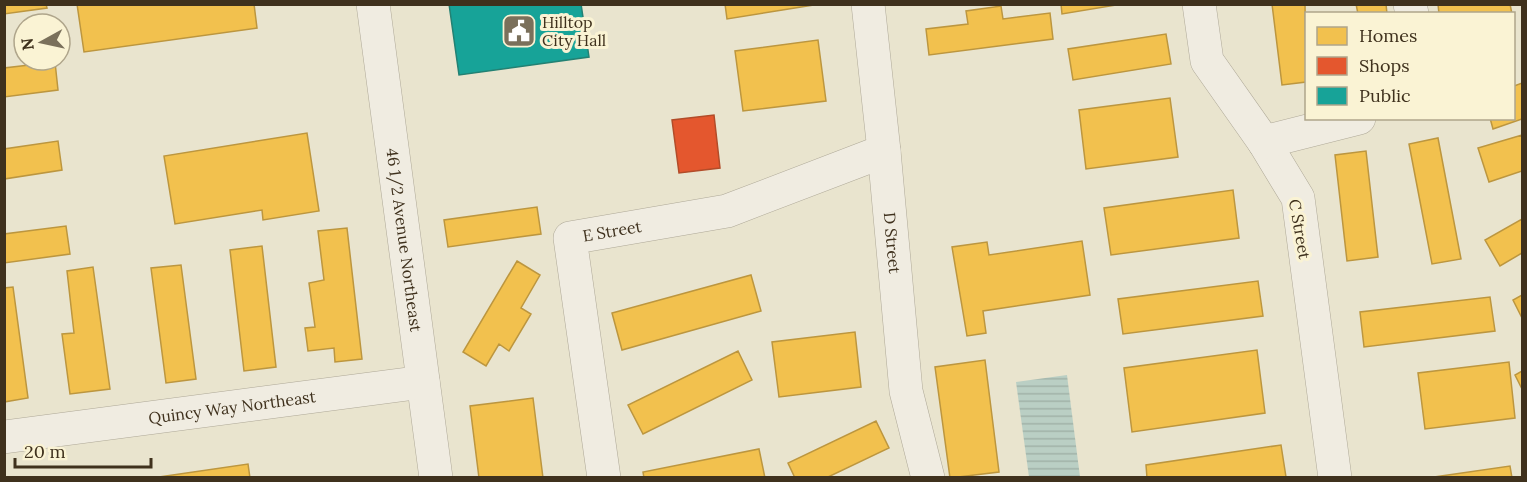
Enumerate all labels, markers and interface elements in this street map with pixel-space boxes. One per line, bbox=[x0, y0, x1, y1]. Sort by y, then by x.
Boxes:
north arrow bbox=[12, 12, 72, 72]
place label: Hilltop City Hall bbox=[542, 12, 606, 50]
legend bbox=[1305, 12, 1515, 120]
public building icon: Hilltop City Hall bbox=[501, 13, 537, 49]
text: Homes bbox=[1359, 24, 1417, 47]
text: N bbox=[16, 37, 38, 52]
text: Shops bbox=[1359, 54, 1410, 77]
text: Public bbox=[1359, 84, 1411, 107]
street label: 46 1/2 Avenue Northeast bbox=[382, 147, 427, 334]
street label: C Street bbox=[1285, 197, 1315, 261]
street label: D Street bbox=[880, 211, 905, 275]
street label: E Street bbox=[581, 216, 644, 246]
street label: Quincy Way Northeast bbox=[147, 386, 318, 428]
scale bar bbox=[15, 431, 152, 469]
text: 20 m bbox=[24, 440, 66, 463]

